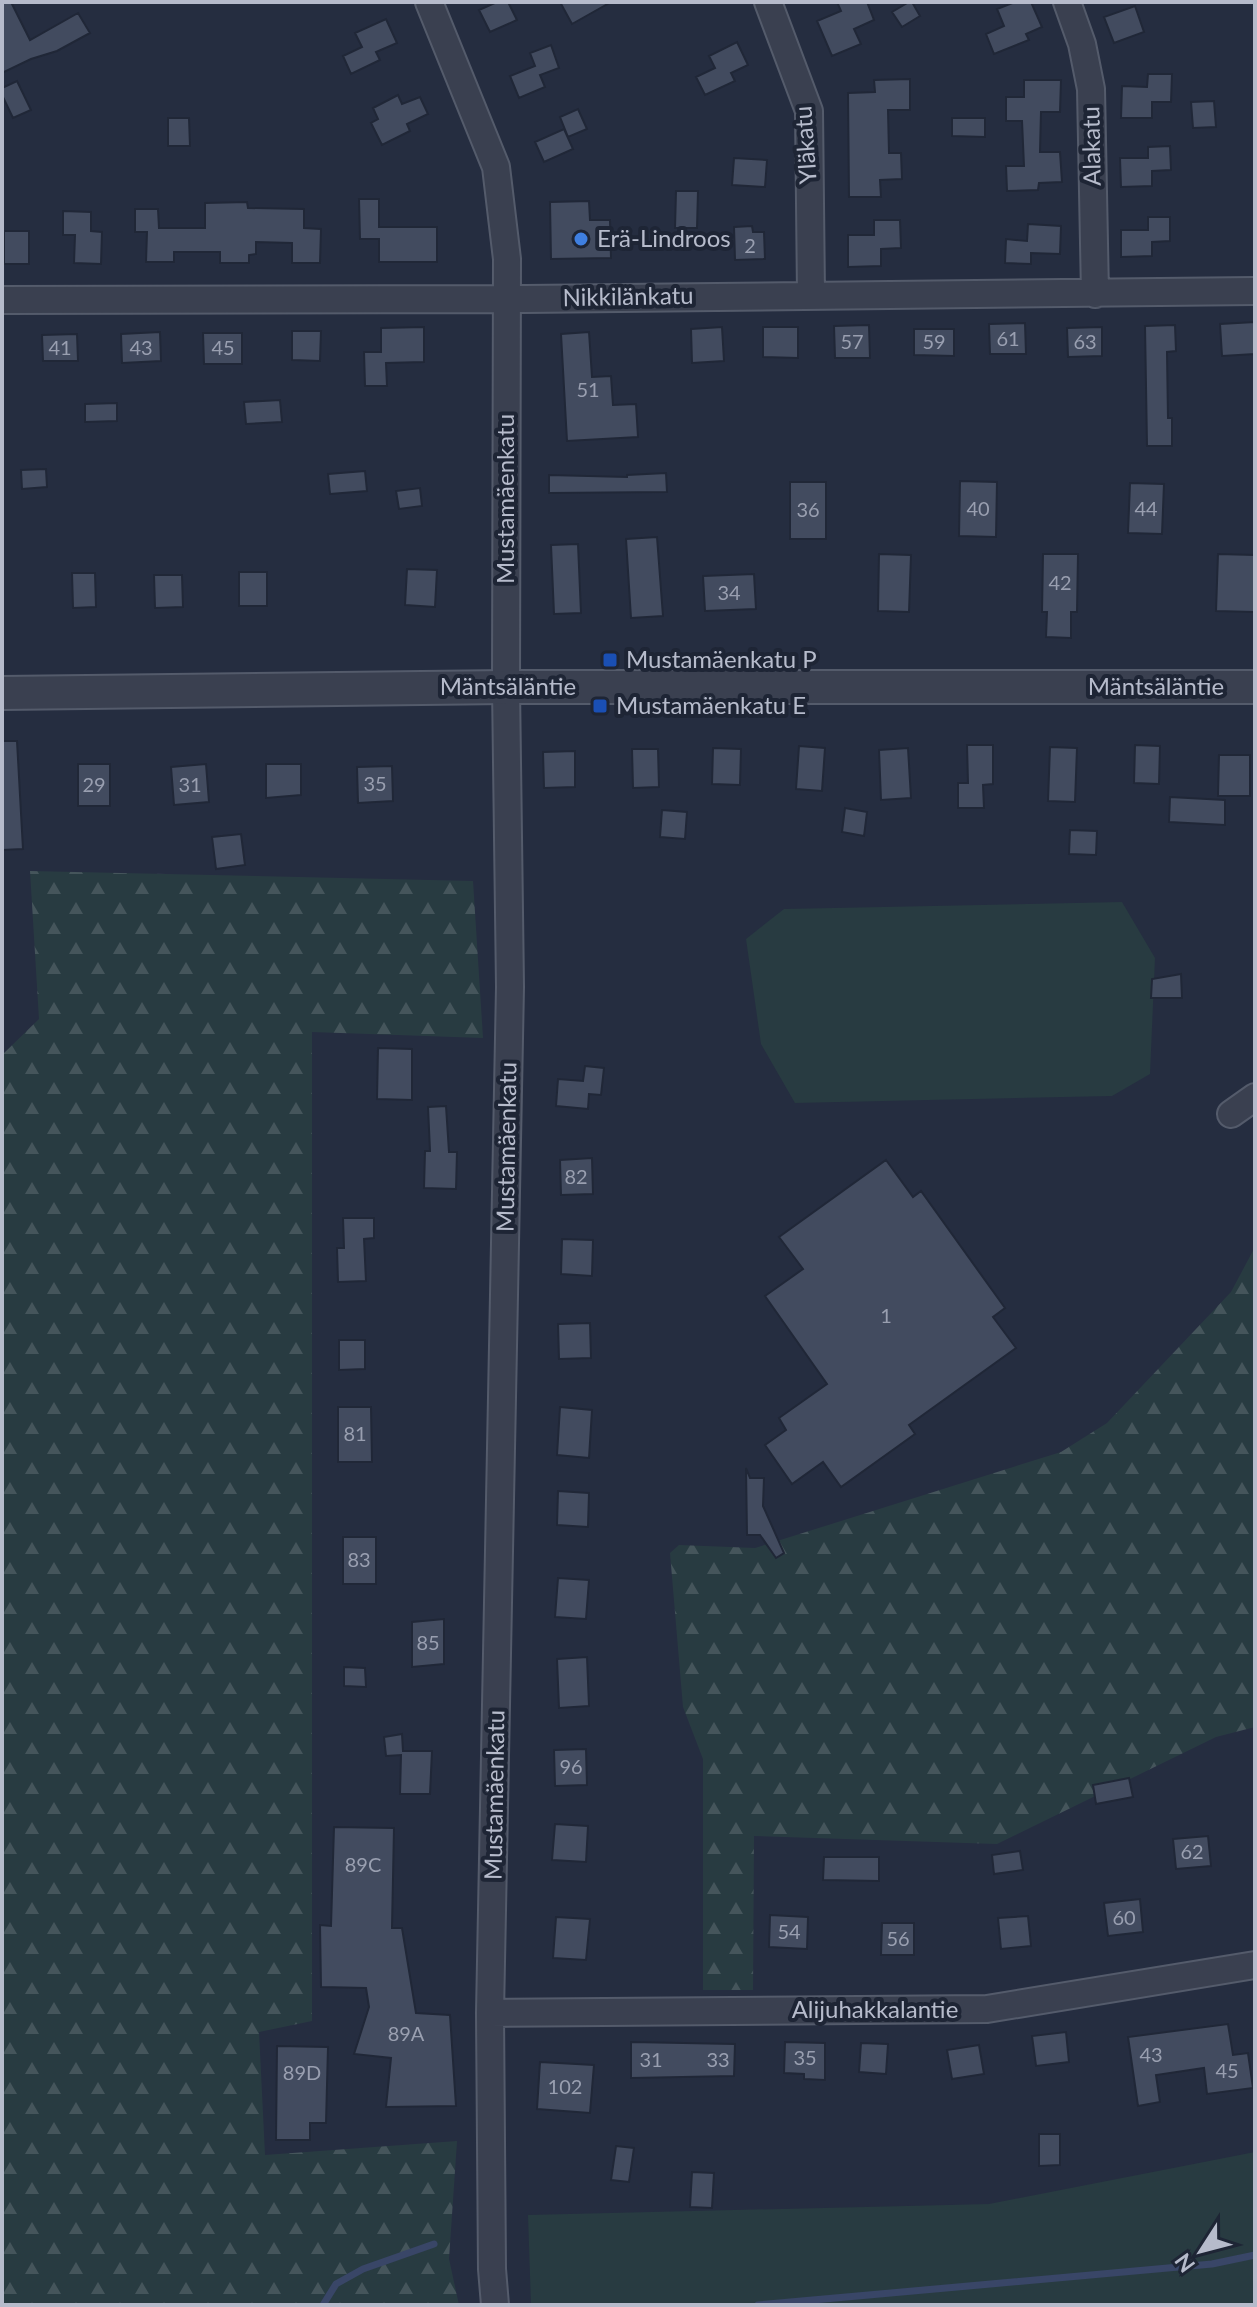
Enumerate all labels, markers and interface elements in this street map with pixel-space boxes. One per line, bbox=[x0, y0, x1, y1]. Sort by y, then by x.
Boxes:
street label: Yläkatu bbox=[787, 105, 822, 185]
street label: Alakatu bbox=[1075, 106, 1106, 186]
place label: Erä-Lindroos bbox=[597, 223, 731, 252]
marker: Erä-Lindroos bbox=[572, 230, 590, 248]
house number: 2 bbox=[744, 233, 756, 257]
street label: Nikkilänkatu bbox=[562, 280, 694, 311]
house number: 61 bbox=[996, 326, 1020, 350]
house number: 57 bbox=[840, 329, 864, 353]
house number: 59 bbox=[922, 329, 946, 353]
house number: 63 bbox=[1073, 329, 1097, 353]
house number: 41 bbox=[48, 335, 72, 359]
house number: 43 bbox=[129, 335, 153, 359]
house number: 45 bbox=[211, 335, 235, 359]
house number: 51 bbox=[576, 377, 600, 401]
street label: Mustamäenkatu bbox=[490, 414, 519, 584]
house number: 40 bbox=[966, 496, 990, 520]
house number: 44 bbox=[1134, 496, 1158, 520]
house number: 36 bbox=[796, 497, 820, 521]
house number: 42 bbox=[1048, 570, 1072, 594]
house number: 34 bbox=[717, 580, 741, 604]
place label: Mustamäenkatu P bbox=[626, 644, 817, 673]
marker: Mustamäenkatu P bbox=[601, 651, 619, 669]
street label: Mäntsäläntie bbox=[440, 671, 576, 700]
street label: Mäntsäläntie bbox=[1088, 671, 1224, 700]
place label: Mustamäenkatu E bbox=[616, 690, 806, 719]
marker: Mustamäenkatu E bbox=[591, 697, 609, 715]
house number: 35 bbox=[363, 771, 387, 795]
house number: 29 bbox=[82, 772, 106, 796]
house number: 31 bbox=[178, 772, 202, 796]
street label: Mustamäenkatu bbox=[490, 1062, 521, 1232]
house number: 82 bbox=[564, 1164, 588, 1188]
house number: 1 bbox=[880, 1303, 892, 1327]
house number: 81 bbox=[343, 1421, 367, 1445]
house number: 83 bbox=[347, 1547, 371, 1571]
house number: 85 bbox=[416, 1630, 440, 1654]
street label: Mustamäenkatu bbox=[478, 1710, 509, 1880]
house number: 96 bbox=[559, 1754, 583, 1778]
house number: 62 bbox=[1180, 1839, 1204, 1863]
house number: 89C bbox=[345, 1852, 381, 1876]
house number: 60 bbox=[1112, 1905, 1136, 1929]
house number: 54 bbox=[777, 1919, 801, 1943]
house number: 56 bbox=[886, 1926, 910, 1950]
street label: Alijuhakkalantie bbox=[792, 1994, 958, 2023]
house number: 89A bbox=[388, 2021, 425, 2045]
house number: 43 bbox=[1139, 2042, 1163, 2066]
house number: 35 bbox=[793, 2045, 817, 2069]
house number: 31 bbox=[639, 2047, 663, 2071]
house number: 33 bbox=[706, 2047, 730, 2071]
house number: 45 bbox=[1215, 2058, 1239, 2082]
house number: 89D bbox=[283, 2060, 321, 2084]
house number: 102 bbox=[548, 2074, 582, 2098]
north arrow bbox=[1161, 2211, 1241, 2291]
text: N bbox=[1169, 2248, 1200, 2278]

